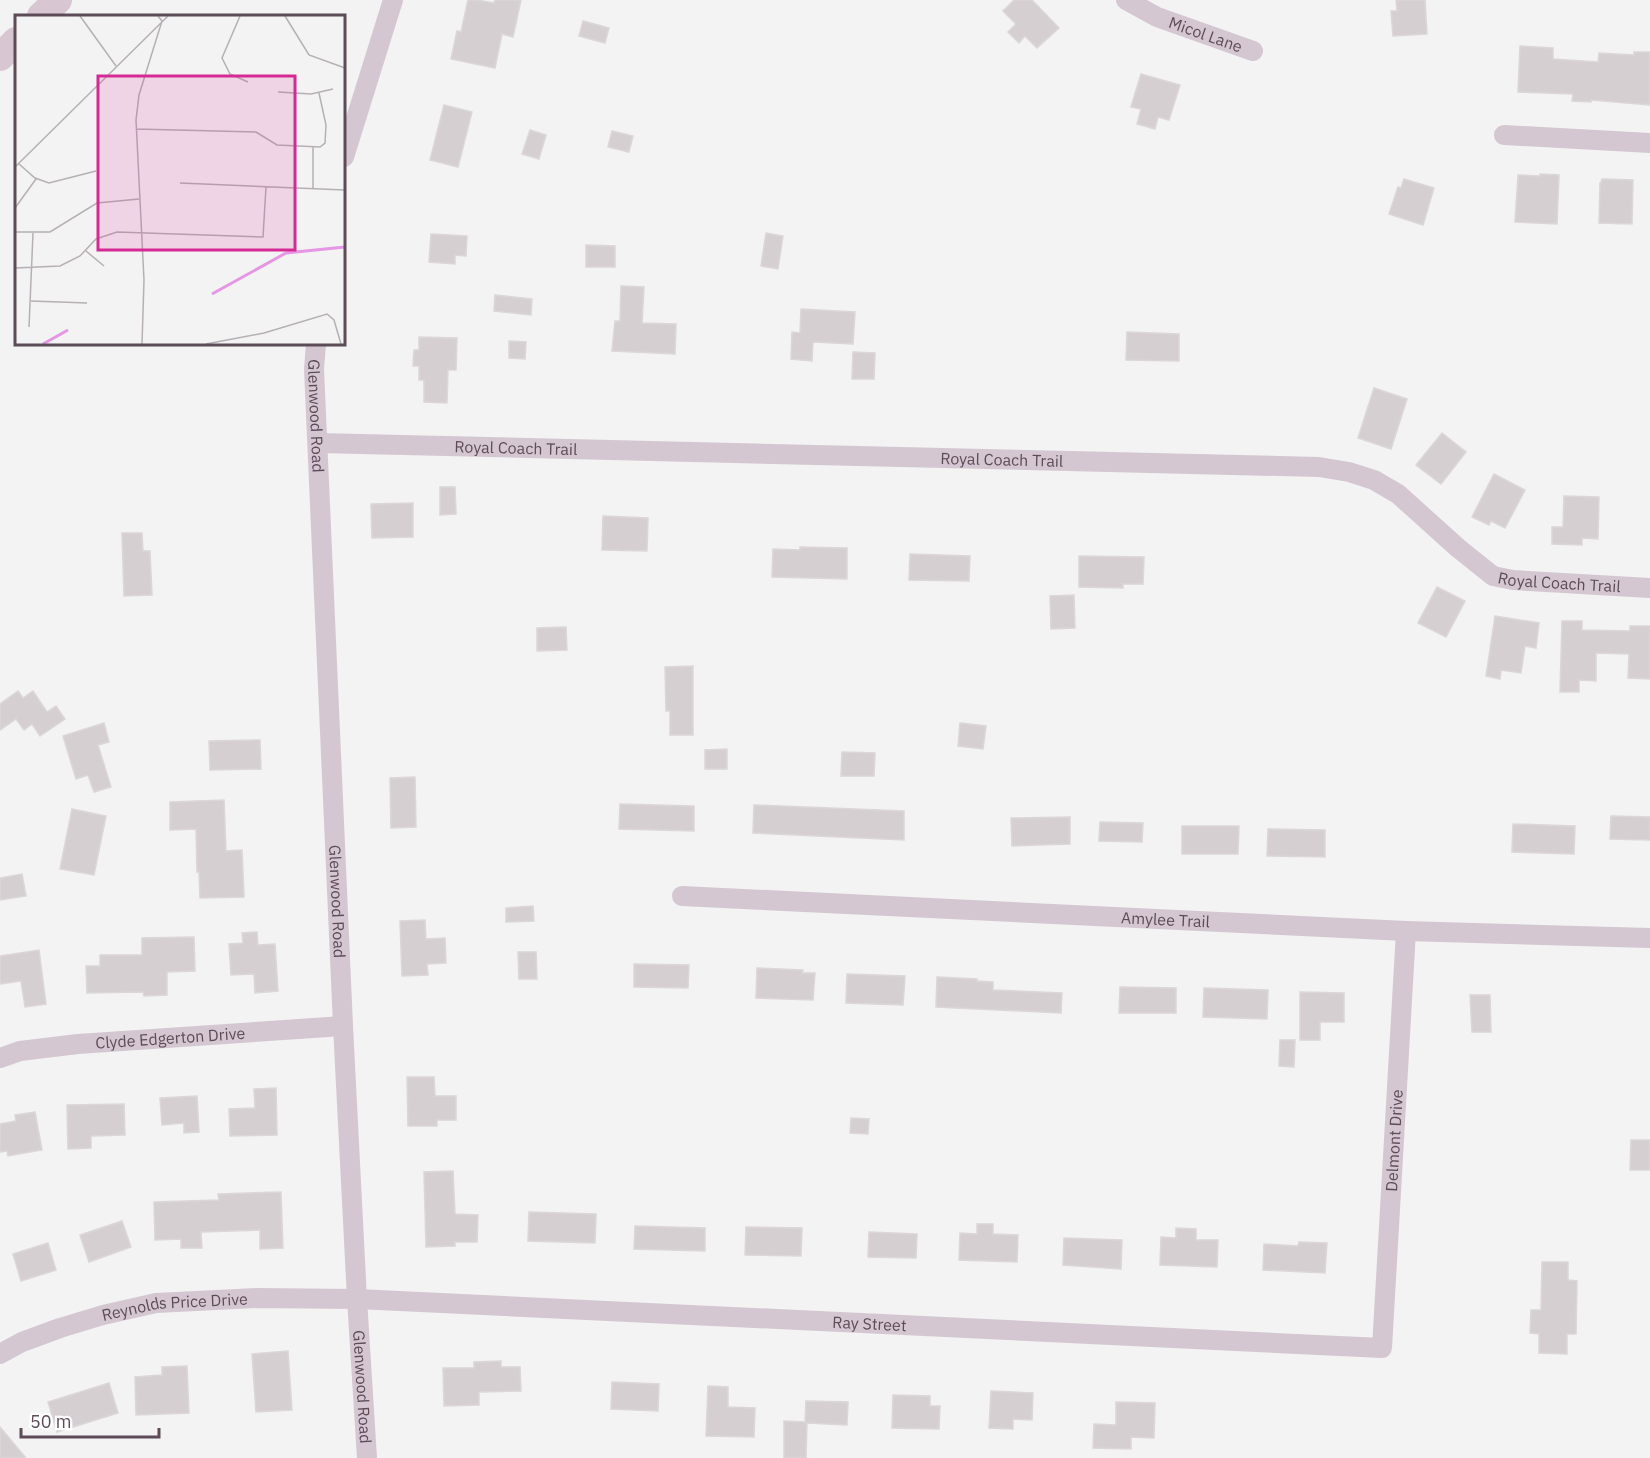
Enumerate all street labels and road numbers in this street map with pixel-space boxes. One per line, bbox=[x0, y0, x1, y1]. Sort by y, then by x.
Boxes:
street label: Micol Lane bbox=[1166, 12, 1245, 57]
street label: Glenwood Road bbox=[304, 358, 329, 473]
street label: Royal Coach Trail bbox=[454, 436, 578, 459]
street label: Royal Coach Trail bbox=[940, 448, 1063, 471]
street label: Royal Coach Trail bbox=[1496, 567, 1621, 596]
street label: Glenwood Road bbox=[325, 844, 350, 958]
street label: Amylee Trail bbox=[1121, 907, 1210, 932]
street label: Clyde Edgerton Drive bbox=[95, 1023, 246, 1053]
street label: Delmont Drive bbox=[1381, 1089, 1407, 1192]
street label: Reynolds Price Drive bbox=[100, 1288, 248, 1325]
street label: Ray Street bbox=[832, 1312, 907, 1335]
street label: Glenwood Road bbox=[349, 1330, 376, 1444]

